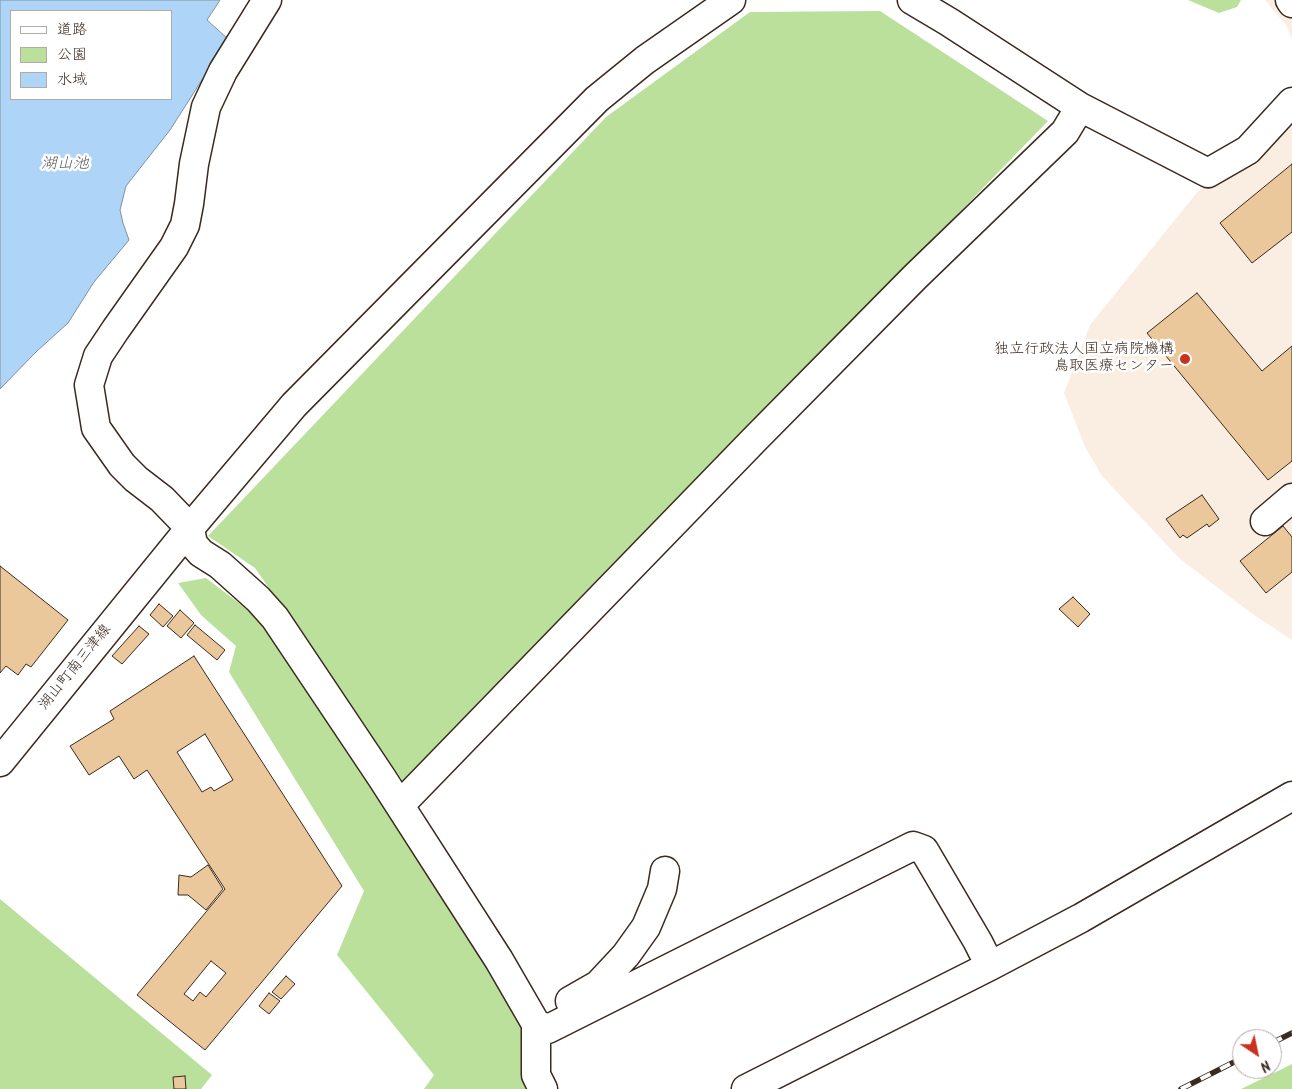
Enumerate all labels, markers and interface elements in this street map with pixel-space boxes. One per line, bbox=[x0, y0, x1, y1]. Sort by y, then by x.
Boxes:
legend bbox=[10, 10, 172, 100]
text: 道路 bbox=[57, 18, 87, 42]
text: 公園 bbox=[57, 43, 87, 67]
text: 水域 bbox=[57, 68, 87, 92]
water label: 湖山池 bbox=[41, 155, 89, 175]
place label: 独立行政法人国立病院機構 鳥取医療センター bbox=[994, 341, 1174, 376]
marker: 独立行政法人国立病院機構 鳥取医療センター bbox=[1178, 352, 1192, 366]
street label: 湖山町南三津線 bbox=[36, 622, 116, 714]
north arrow bbox=[1232, 1029, 1282, 1079]
text: N bbox=[1255, 1054, 1275, 1077]

